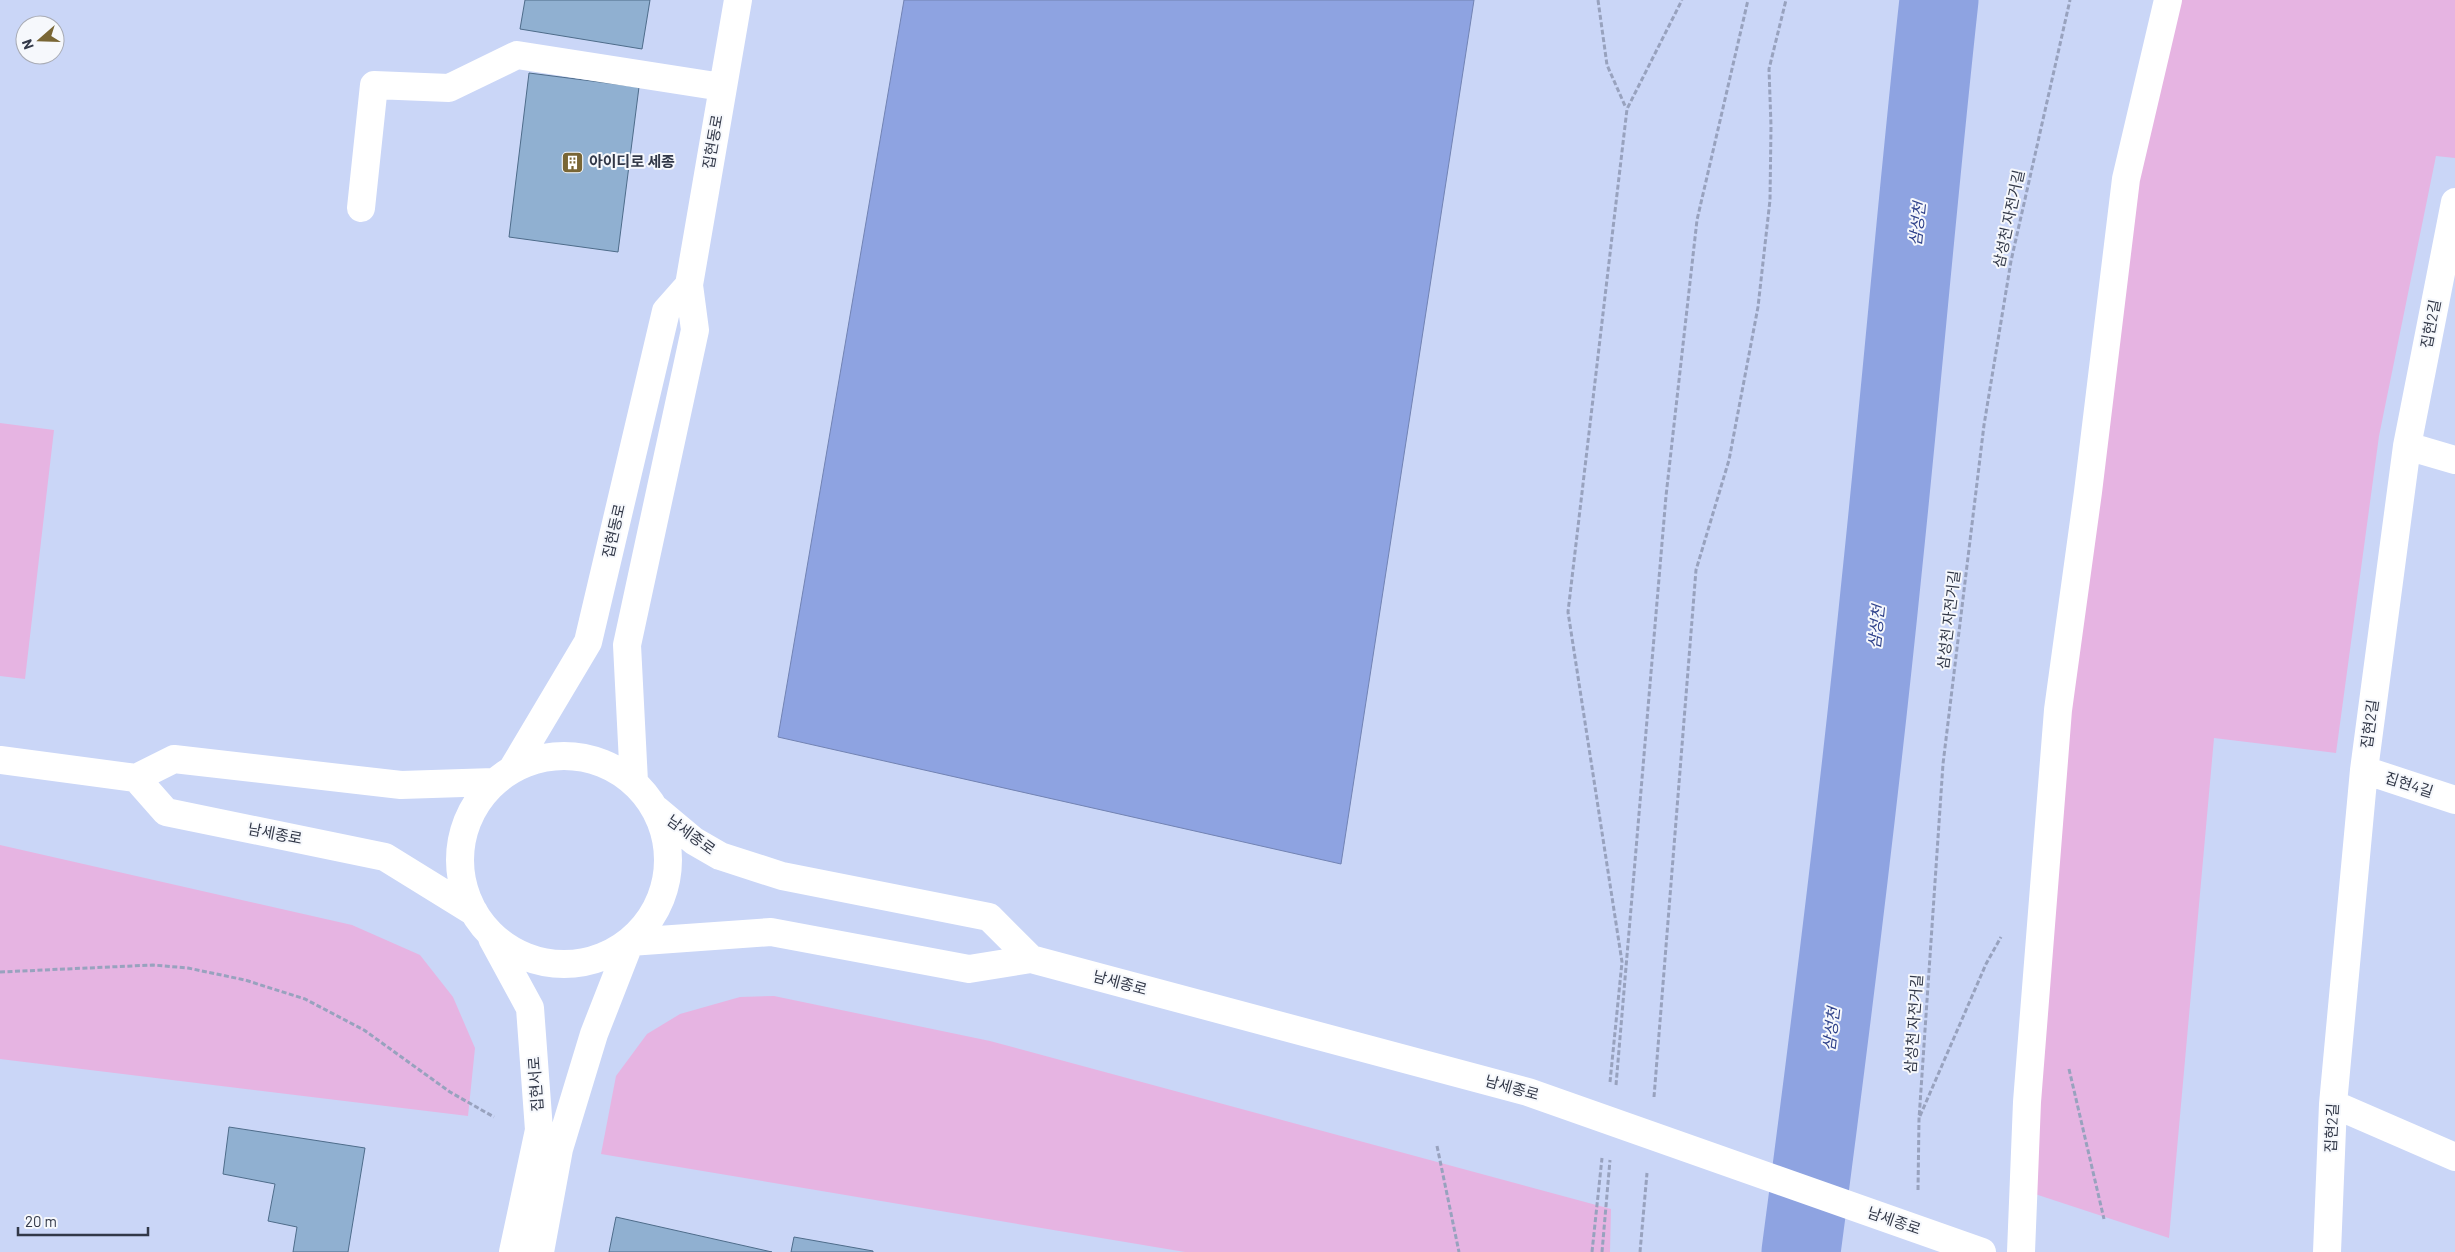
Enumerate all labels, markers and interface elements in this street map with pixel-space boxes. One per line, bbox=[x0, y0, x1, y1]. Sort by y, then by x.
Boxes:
north arrow bbox=[15, 15, 65, 65]
text: N bbox=[18, 37, 37, 52]
street label: 집현동로 bbox=[698, 113, 726, 171]
building icon: 아이디로 세종 bbox=[561, 150, 585, 174]
place label: 아이디로 세종 bbox=[589, 152, 675, 170]
street label: 삼성천 자전거길 bbox=[1989, 168, 2027, 269]
water label: 삼성천 bbox=[1905, 199, 1928, 247]
street label: 집현2길 bbox=[2416, 298, 2444, 350]
street label: 집현동로 bbox=[598, 502, 628, 560]
street label: 삼성천 자전거길 bbox=[1933, 569, 1963, 670]
water label: 삼성천 bbox=[1864, 602, 1887, 650]
street label: 집현2길 bbox=[2357, 698, 2381, 750]
street label: 집현4길 bbox=[2383, 768, 2436, 800]
street label: 남세종로 bbox=[664, 811, 719, 858]
street label: 남세종로 bbox=[246, 819, 304, 847]
street label: 남세종로 bbox=[1091, 966, 1149, 998]
street label: 삼성천 자전거길 bbox=[1901, 974, 1925, 1074]
water label: 삼성천 bbox=[1818, 1004, 1843, 1052]
street label: 집현서로 bbox=[524, 1056, 546, 1112]
street label: 남세종로 bbox=[1483, 1071, 1541, 1103]
street label: 집현2길 bbox=[2321, 1103, 2341, 1153]
street label: 남세종로 bbox=[1865, 1203, 1923, 1238]
scale bar bbox=[18, 1204, 148, 1236]
text: 20 m bbox=[25, 1212, 57, 1230]

